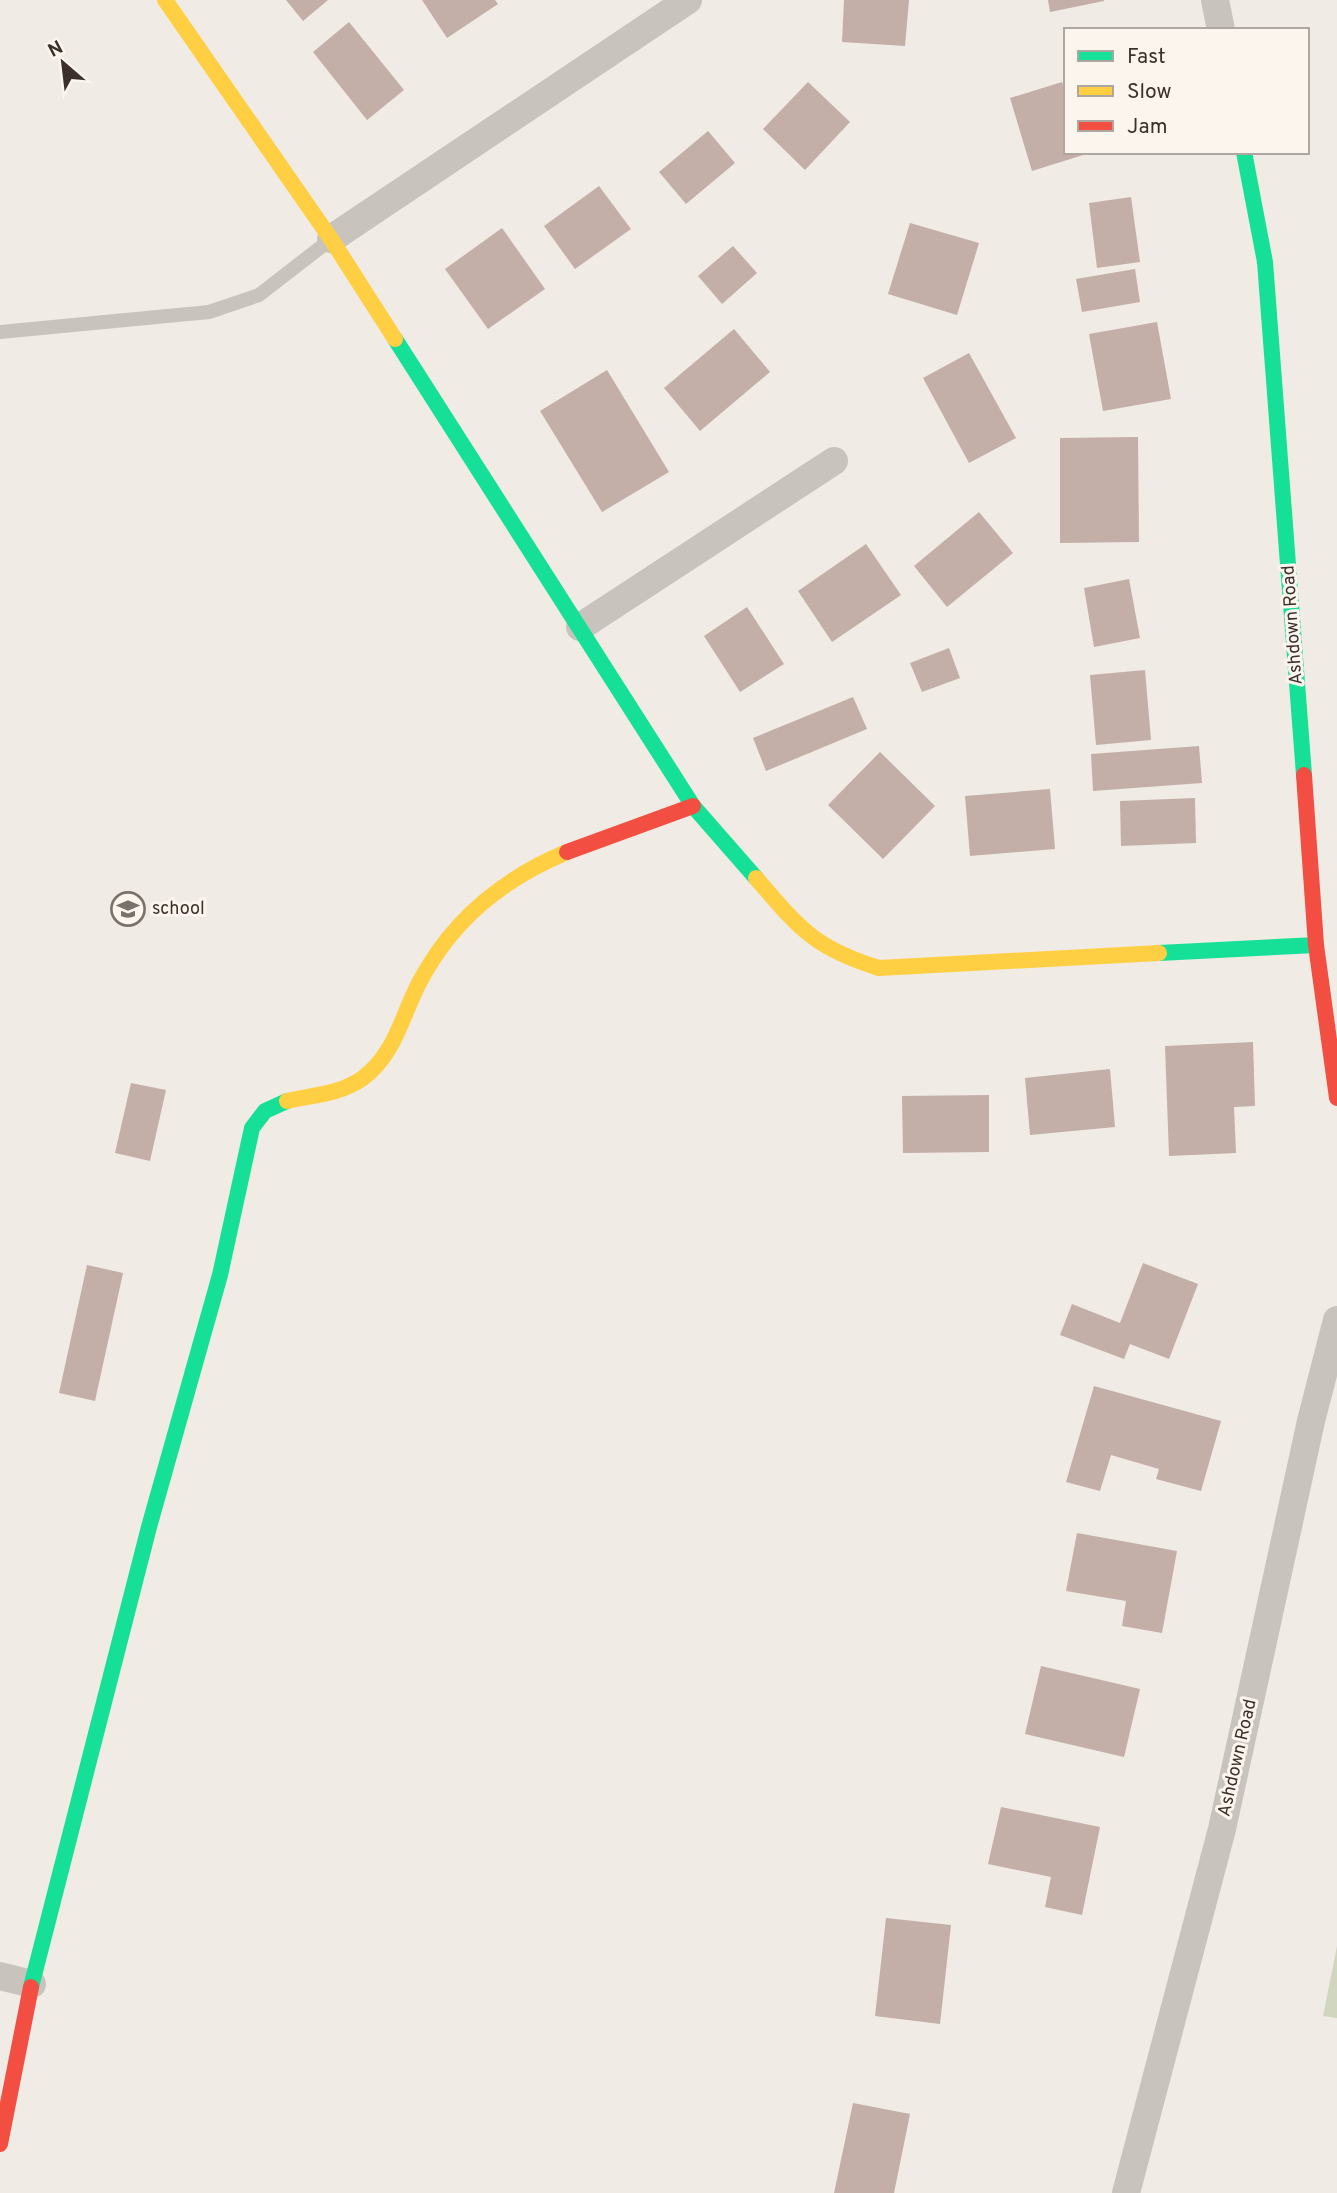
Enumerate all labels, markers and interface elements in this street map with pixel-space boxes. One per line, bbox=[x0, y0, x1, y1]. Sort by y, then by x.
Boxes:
north arrow bbox=[28, 28, 98, 98]
legend bbox=[1064, 28, 1309, 154]
text: N bbox=[44, 36, 68, 64]
text: Fast bbox=[1127, 44, 1166, 71]
text: Slow bbox=[1127, 79, 1172, 106]
text: Jam bbox=[1127, 114, 1168, 141]
street label: Ashdown Road bbox=[1277, 564, 1309, 686]
school or university icon: school bbox=[109, 890, 147, 928]
place label: school bbox=[152, 898, 205, 921]
street label: Ashdown Road bbox=[1213, 1697, 1263, 1819]

